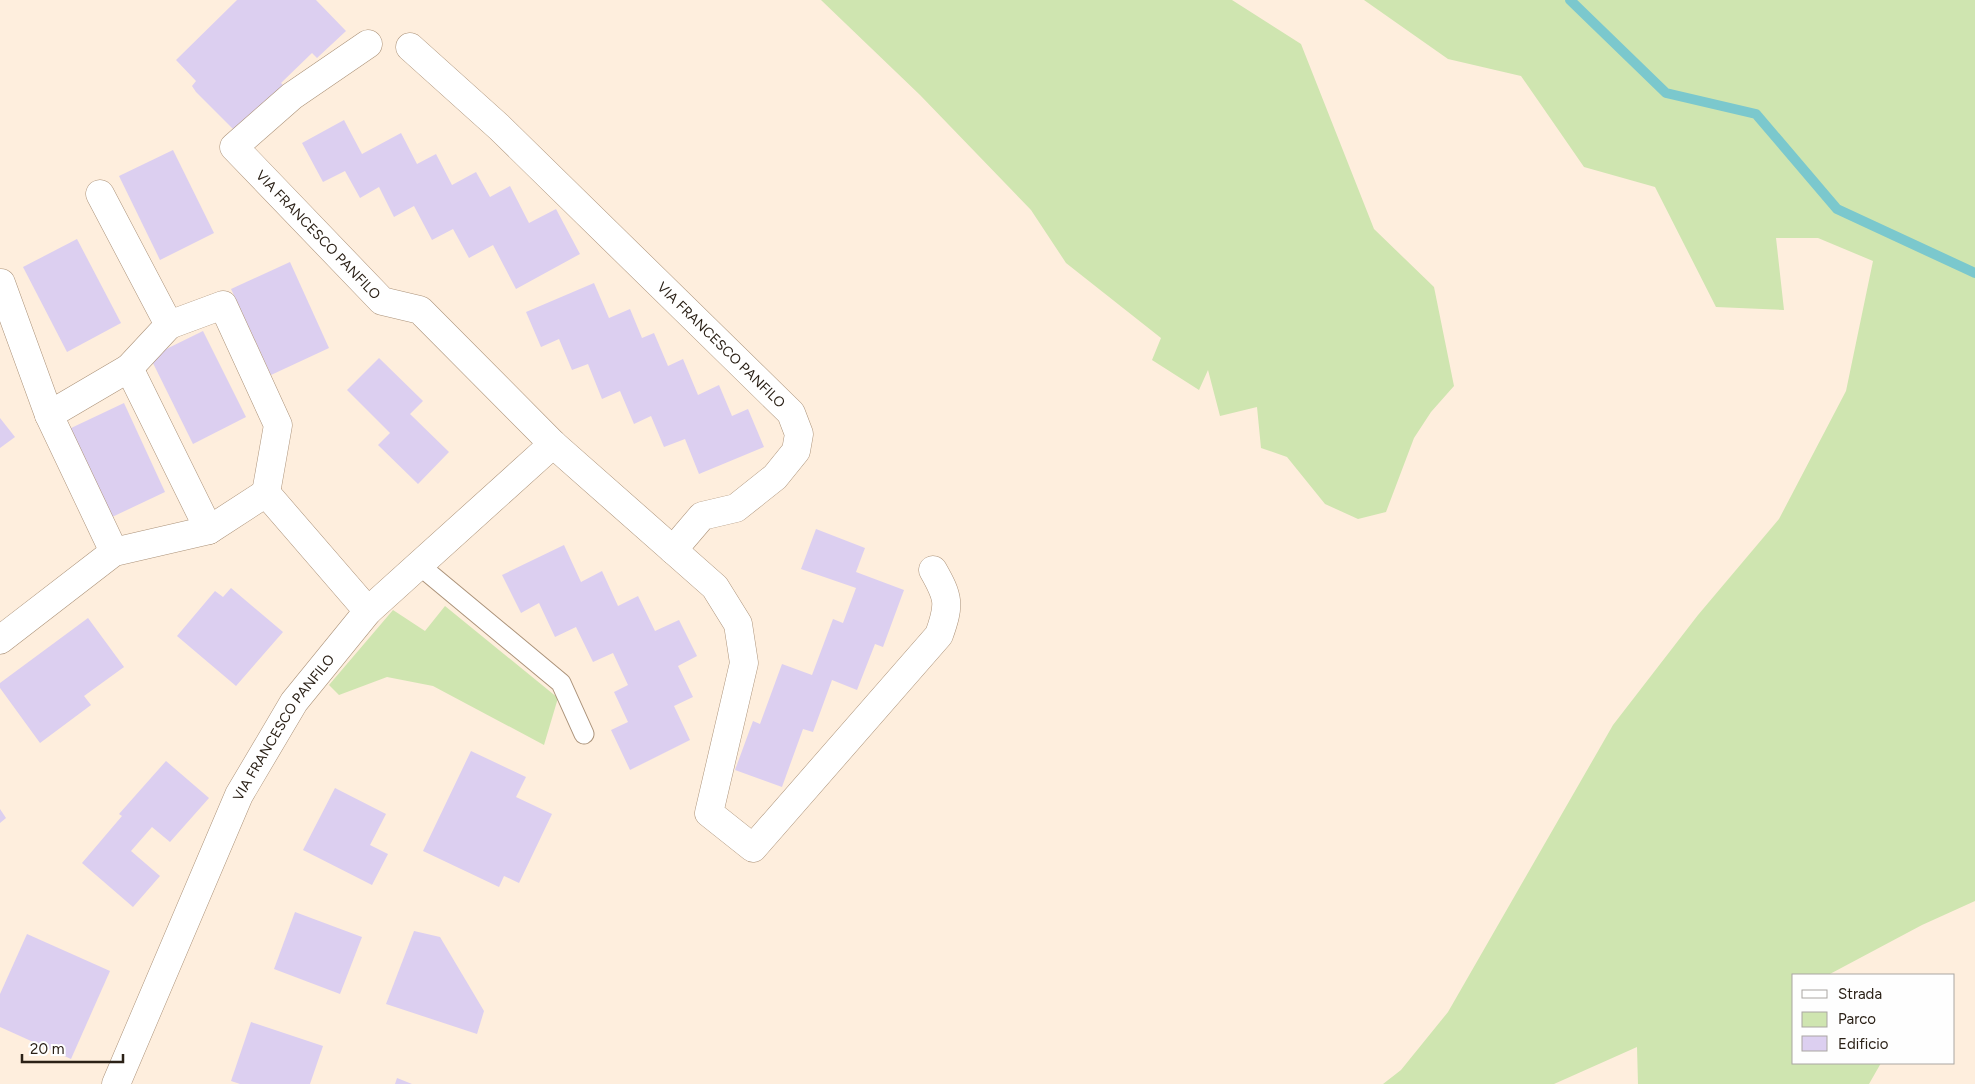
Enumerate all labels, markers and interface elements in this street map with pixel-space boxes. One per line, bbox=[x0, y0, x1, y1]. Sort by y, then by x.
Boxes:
street label: VIA FRANCESCO PANFILO bbox=[252, 167, 384, 303]
street label: VIA FRANCESCO PANFILO bbox=[654, 278, 789, 411]
street label: VIA FRANCESCO PANFILO bbox=[229, 651, 338, 803]
legend bbox=[1792, 974, 1955, 1064]
text: Strada bbox=[1838, 985, 1882, 1003]
text: Parco bbox=[1838, 1010, 1876, 1028]
scale bar bbox=[22, 1032, 124, 1064]
text: Edificio bbox=[1838, 1035, 1889, 1053]
text: 20 m bbox=[30, 1040, 64, 1058]

